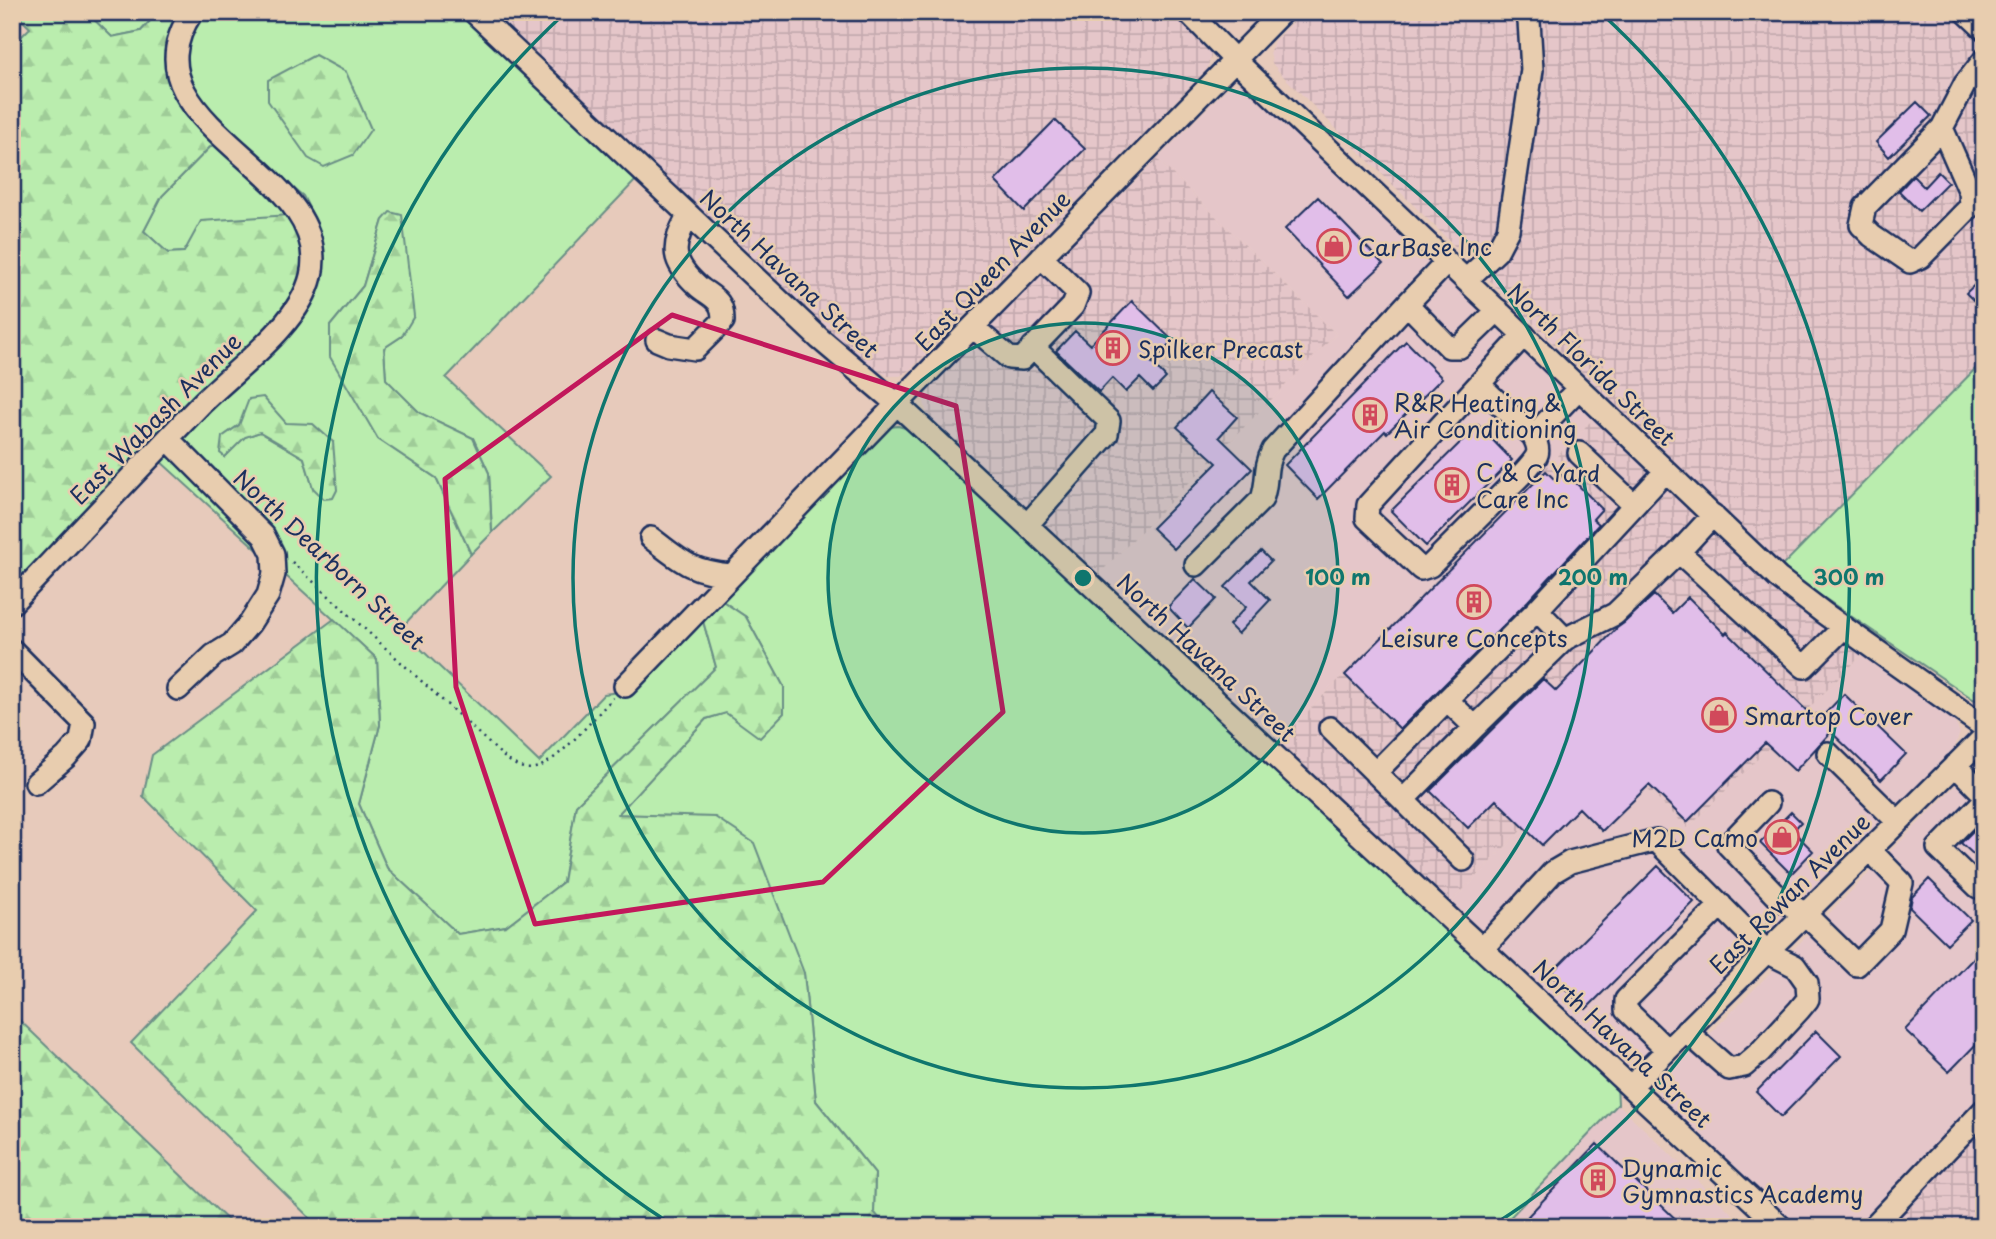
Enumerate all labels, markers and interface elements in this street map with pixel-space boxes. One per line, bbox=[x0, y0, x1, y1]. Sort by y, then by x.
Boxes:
street label: North Havana Street bbox=[693, 181, 887, 365]
street label: East Queen Avenue bbox=[906, 182, 1078, 358]
shop icon: CarBase Inc bbox=[1315, 227, 1353, 265]
place label: CarBase Inc bbox=[1358, 229, 1492, 264]
street label: North Florida Street bbox=[1500, 274, 1684, 454]
street label: East Wabash Avenue bbox=[61, 324, 249, 512]
building icon: Spilker Precast bbox=[1094, 329, 1132, 367]
place label: Spilker Precast bbox=[1138, 331, 1303, 366]
place label: R&R Heating & Air Conditioning bbox=[1394, 385, 1577, 446]
building icon: R&R Heating & Air Conditioning bbox=[1351, 396, 1389, 434]
place label: C & C Yard Care Inc bbox=[1476, 455, 1600, 516]
street label: North Dearborn Street bbox=[226, 460, 434, 658]
building icon: C & C Yard Care Inc bbox=[1433, 466, 1471, 504]
text: 100 m bbox=[1305, 560, 1371, 592]
text: 200 m bbox=[1558, 560, 1628, 592]
text: 300 m bbox=[1814, 560, 1884, 592]
street label: North Havana Street bbox=[1110, 565, 1304, 749]
centre of rings bbox=[1071, 566, 1095, 590]
building icon: Leisure Concepts bbox=[1455, 583, 1493, 621]
place label: Leisure Concepts bbox=[1380, 620, 1568, 655]
shop icon: Smartop Cover bbox=[1700, 696, 1738, 734]
place label: Smartop Cover bbox=[1744, 698, 1913, 733]
street label: East Rowan Avenue bbox=[1701, 805, 1877, 981]
shop icon: M2D Camo bbox=[1763, 818, 1801, 856]
place label: M2D Camo bbox=[1632, 820, 1758, 855]
street label: North Havana Street bbox=[1526, 951, 1720, 1135]
place label: Dynamic Gymnastics Academy bbox=[1622, 1150, 1863, 1211]
building icon: Dynamic Gymnastics Academy bbox=[1579, 1161, 1617, 1199]

